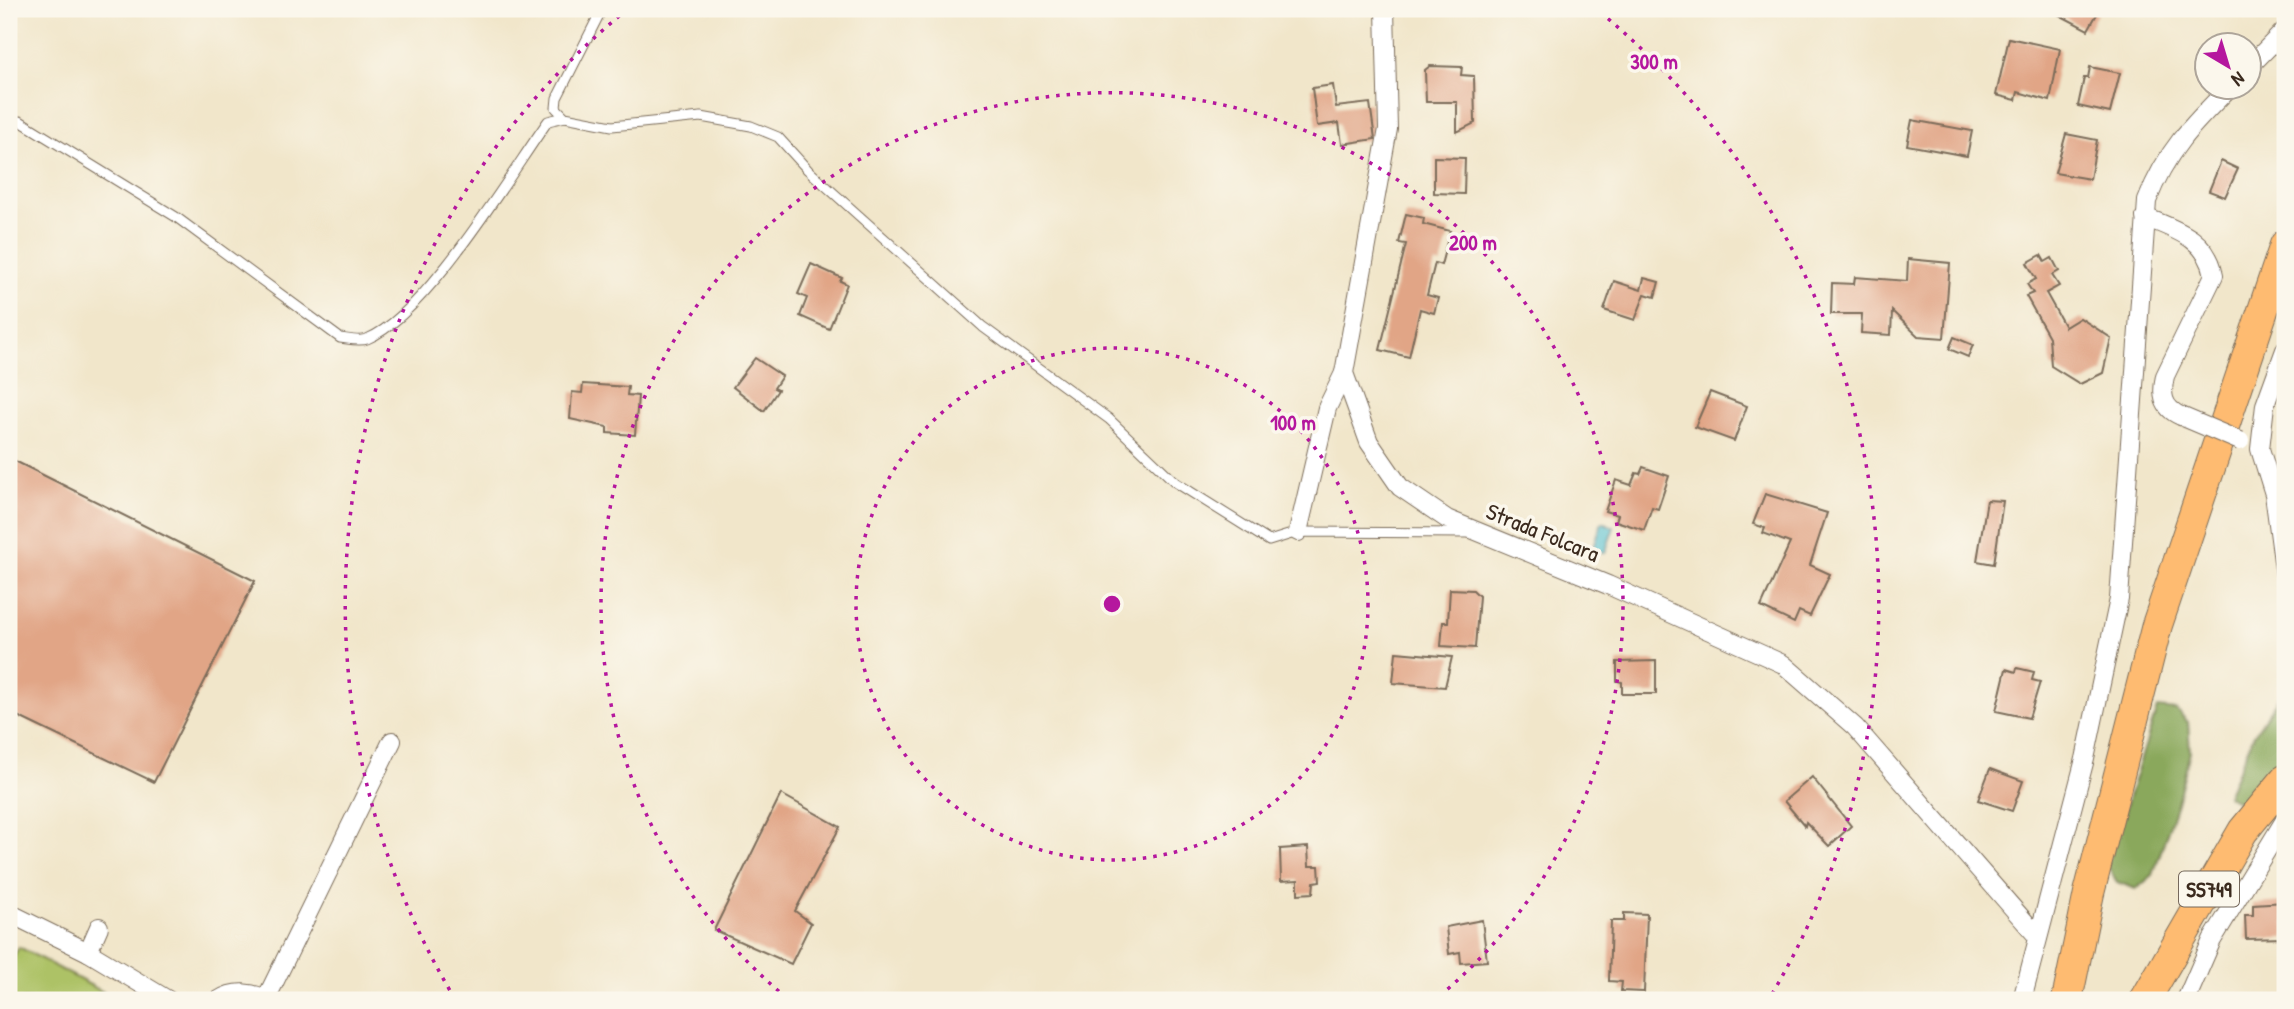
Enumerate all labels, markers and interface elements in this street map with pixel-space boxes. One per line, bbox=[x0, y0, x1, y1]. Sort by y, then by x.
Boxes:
north arrow bbox=[2192, 32, 2262, 102]
text: 300 m bbox=[1630, 47, 1678, 76]
text: N bbox=[2226, 66, 2250, 93]
text: 200 m bbox=[1449, 228, 1497, 257]
text: 100 m bbox=[1270, 408, 1316, 437]
street label: Strada Folcara bbox=[1482, 495, 1604, 569]
centre of rings bbox=[1100, 592, 1124, 616]
road number: SS749 bbox=[2179, 872, 2239, 906]

